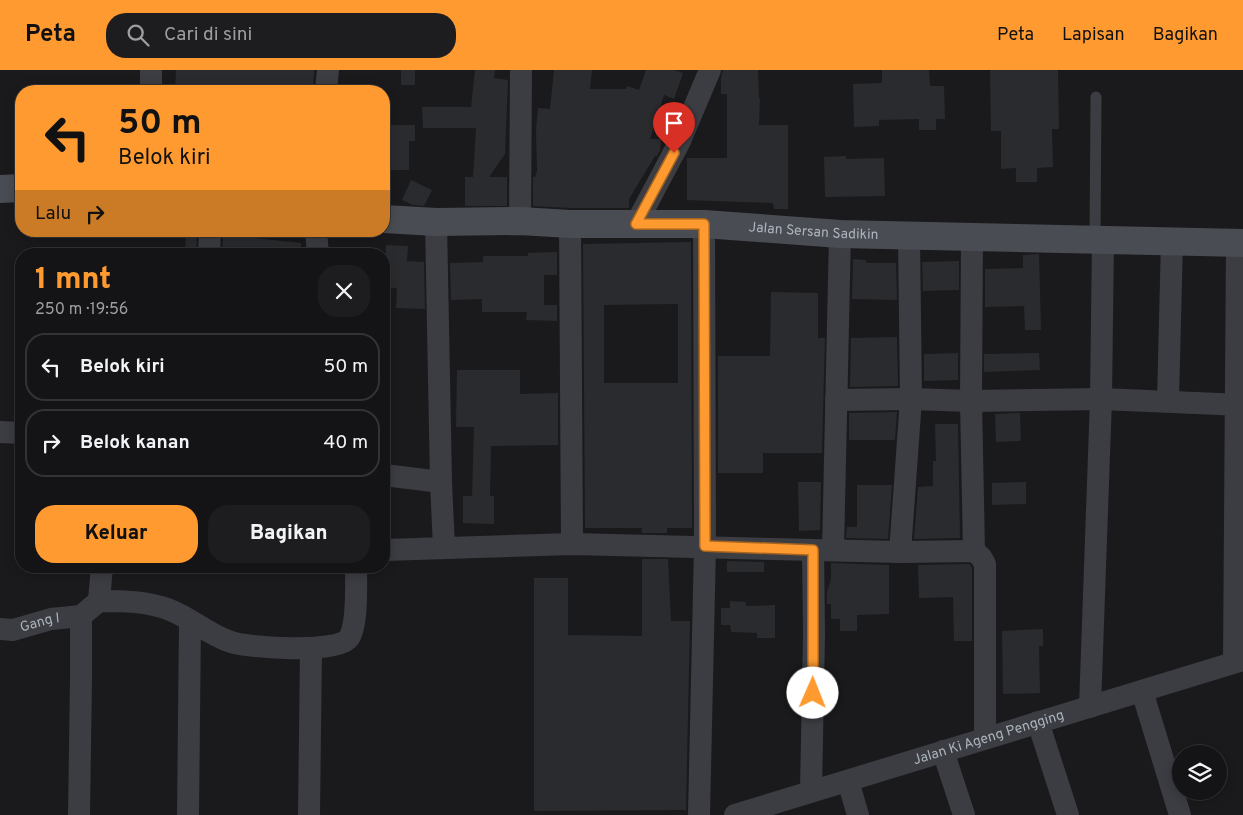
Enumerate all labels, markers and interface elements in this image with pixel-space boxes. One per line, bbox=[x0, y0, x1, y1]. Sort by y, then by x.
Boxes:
search box bbox=[106, 13, 456, 58]
text: Peta bbox=[25, 20, 76, 50]
icon: search bbox=[124, 21, 152, 49]
text: Cari di sini bbox=[164, 23, 252, 47]
text: Peta bbox=[997, 24, 1034, 47]
text: Lapisan bbox=[1062, 24, 1125, 47]
text: Bagikan bbox=[1153, 24, 1218, 47]
text: 50 m bbox=[118, 102, 202, 146]
pin bbox=[653, 102, 695, 153]
icon: left bbox=[35, 105, 100, 170]
icon: arrive bbox=[660, 109, 688, 137]
text: Belok kiri bbox=[118, 145, 211, 172]
icon: right bbox=[81, 200, 109, 228]
text: Lalu bbox=[35, 202, 71, 226]
street label: Jalan Sersan Sadikin bbox=[748, 219, 879, 243]
text: 1 mnt bbox=[35, 262, 111, 299]
button: close bbox=[318, 265, 370, 317]
text: 250 m · 19:56 bbox=[35, 300, 128, 320]
icon: left bbox=[37, 353, 65, 381]
text: Belok kiri bbox=[80, 355, 165, 379]
text: 50 m bbox=[323, 355, 368, 379]
icon: right bbox=[37, 429, 65, 457]
text: Belok kanan bbox=[80, 431, 190, 455]
text: 40 m bbox=[323, 431, 368, 455]
button: Keluar bbox=[35, 505, 198, 563]
button: Bagikan bbox=[208, 505, 370, 563]
street label: Gang I bbox=[18, 610, 60, 636]
position arrow bbox=[786, 666, 838, 718]
street label: Jalan Ki Ageng Pengging bbox=[911, 707, 1066, 769]
map controls bbox=[1172, 745, 1227, 800]
button: layers bbox=[1172, 745, 1227, 800]

